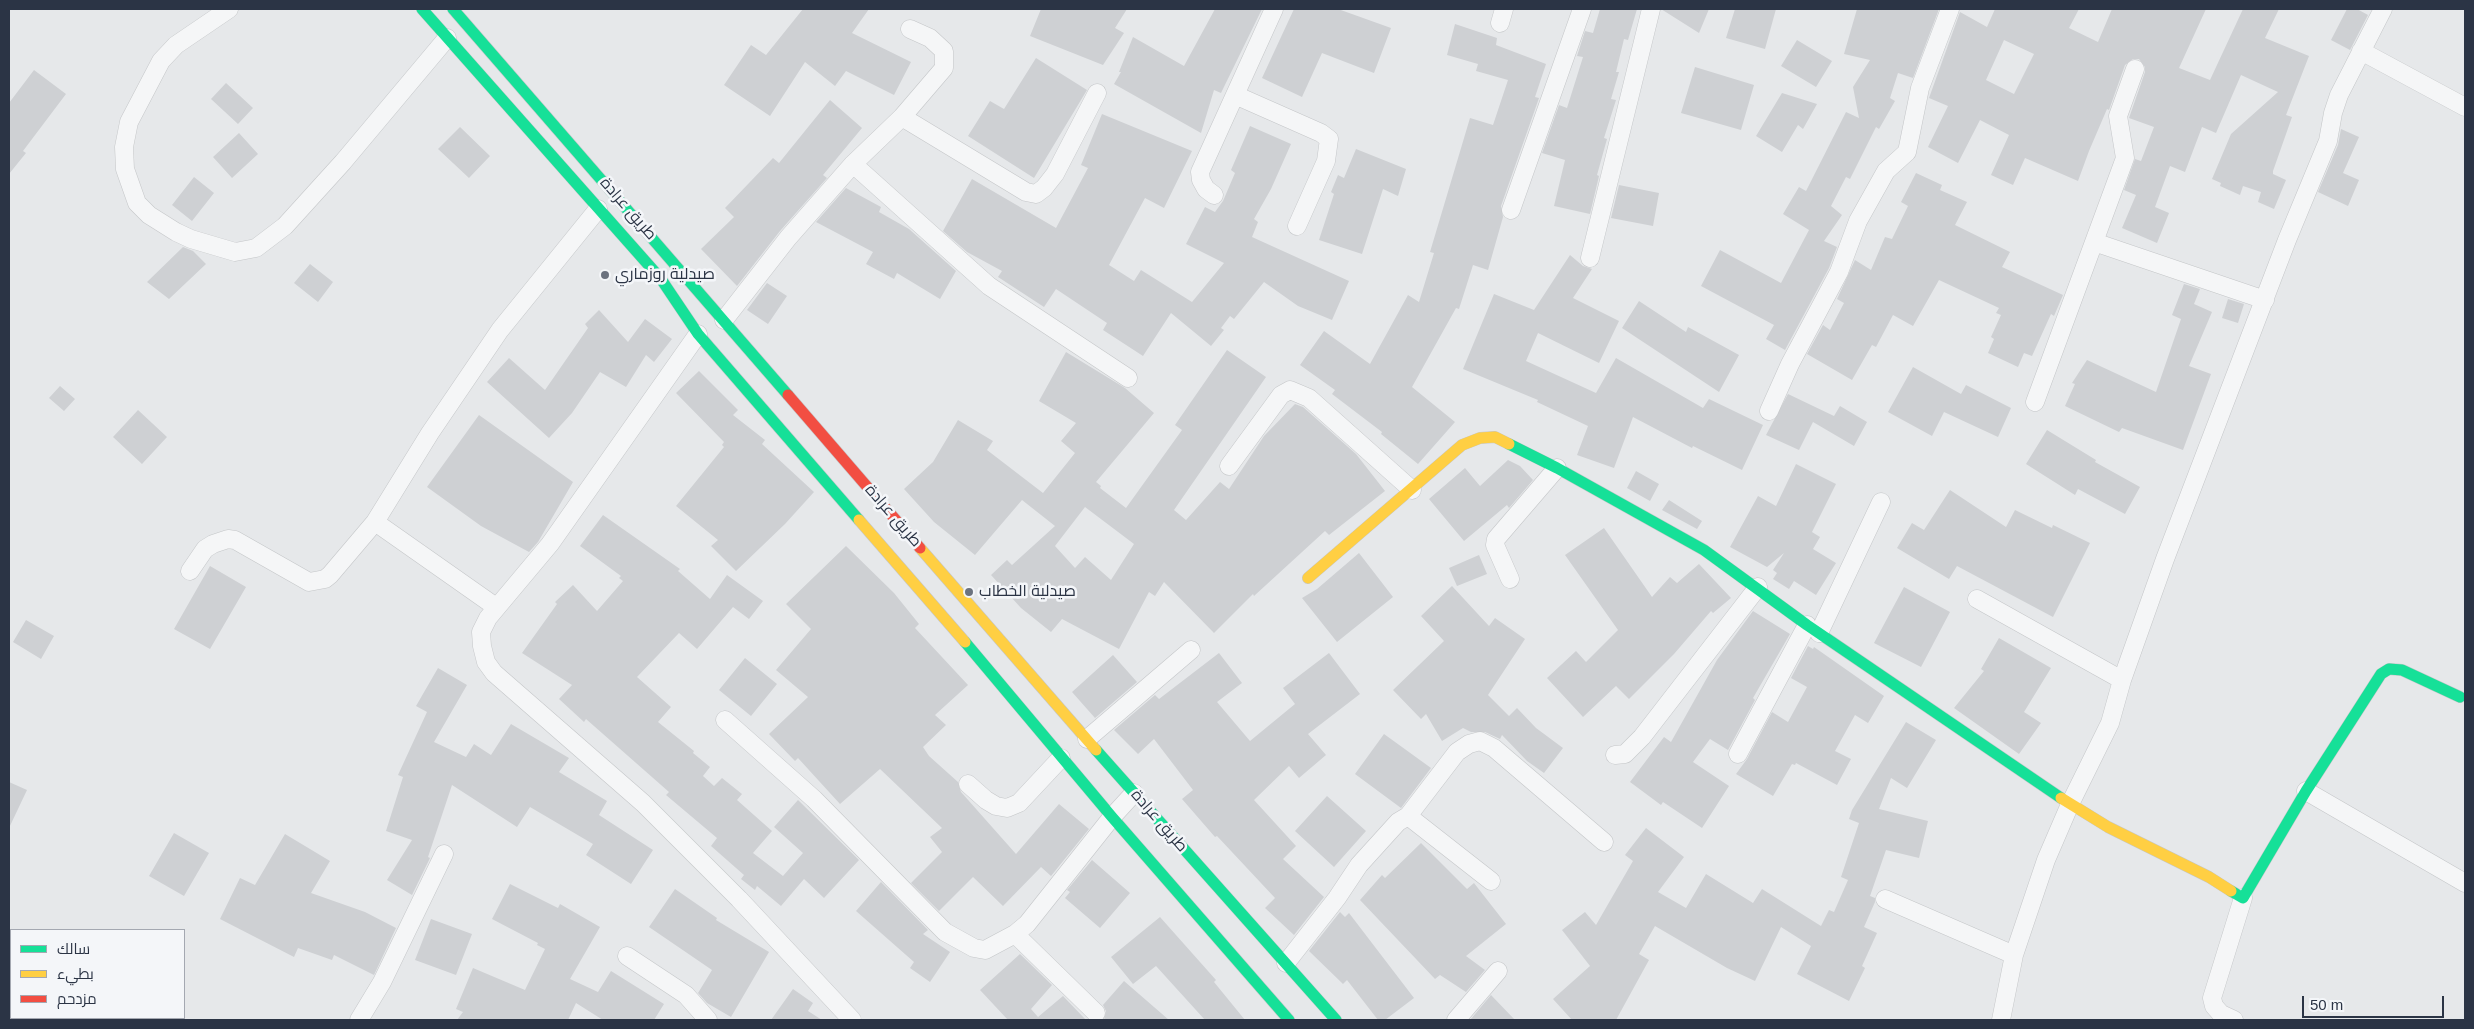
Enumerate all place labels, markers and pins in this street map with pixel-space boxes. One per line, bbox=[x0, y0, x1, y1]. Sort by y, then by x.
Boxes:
place label: صيدلية روزماري bbox=[615, 265, 715, 285]
marker: صيدلية روزماري bbox=[599, 269, 611, 281]
place label: صيدلية الخطاب bbox=[979, 582, 1076, 602]
marker: صيدلية الخطاب bbox=[963, 586, 975, 598]

